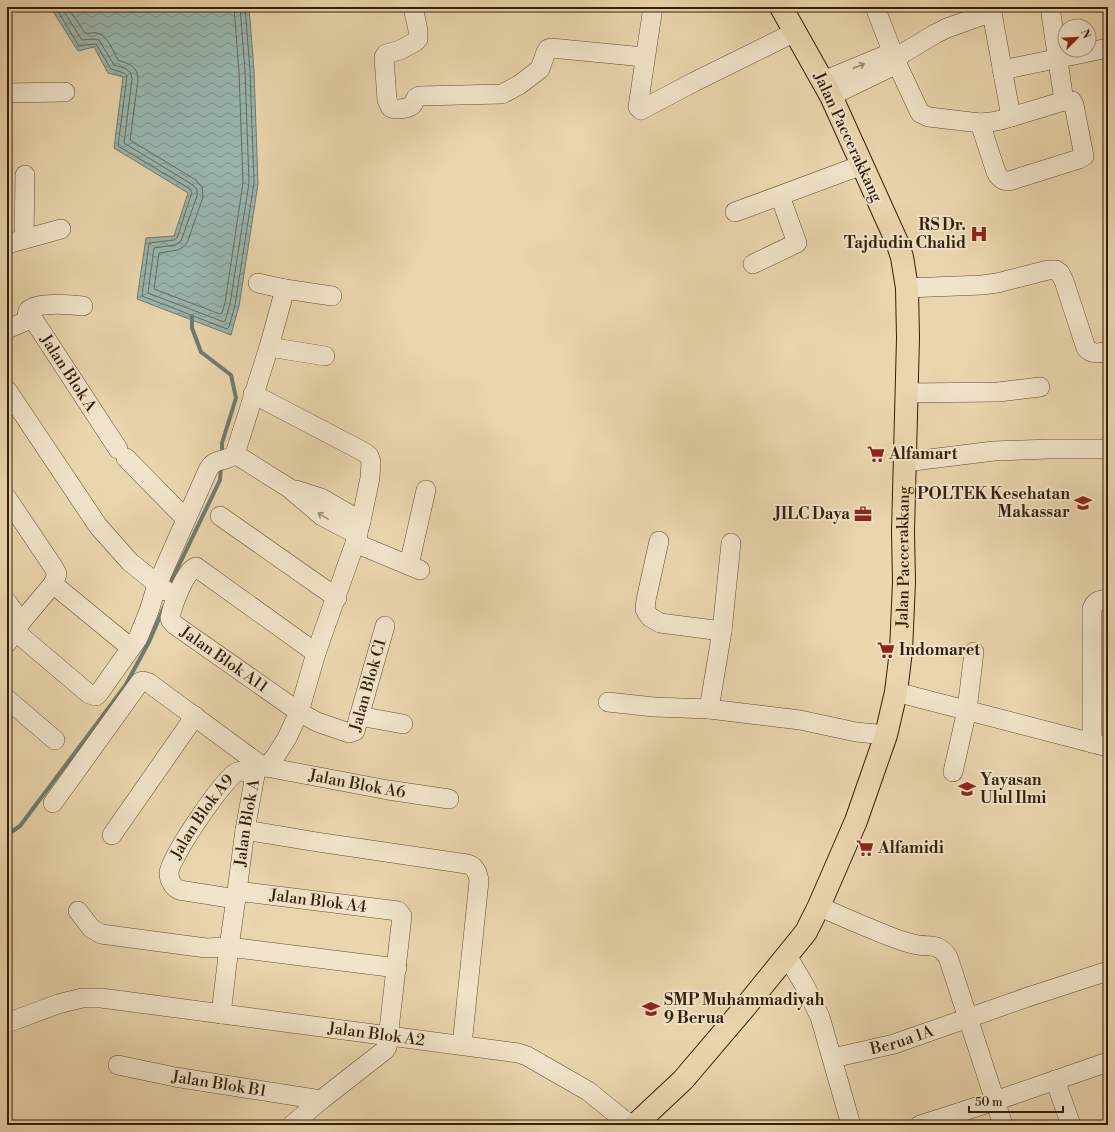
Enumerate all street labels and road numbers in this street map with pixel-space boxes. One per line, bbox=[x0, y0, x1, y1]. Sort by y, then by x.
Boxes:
street label: Jalan Paccerakkang bbox=[809, 68, 887, 206]
street label: Jalan Blok A bbox=[35, 330, 101, 416]
street label: Jalan Paccerakkang bbox=[892, 485, 914, 629]
street label: Jalan Blok A11 bbox=[176, 621, 272, 697]
street label: Jalan Blok C1 bbox=[345, 636, 391, 734]
street label: Jalan Blok A6 bbox=[306, 765, 407, 803]
street label: Jalan Blok A9 bbox=[166, 770, 238, 863]
street label: Jalan Blok A bbox=[230, 776, 264, 869]
street label: Jalan Blok A4 bbox=[268, 885, 369, 917]
street label: Jalan Blok A2 bbox=[326, 1018, 426, 1051]
street label: Berua 1A bbox=[867, 1021, 937, 1059]
street label: Jalan Blok B1 bbox=[170, 1067, 268, 1101]

